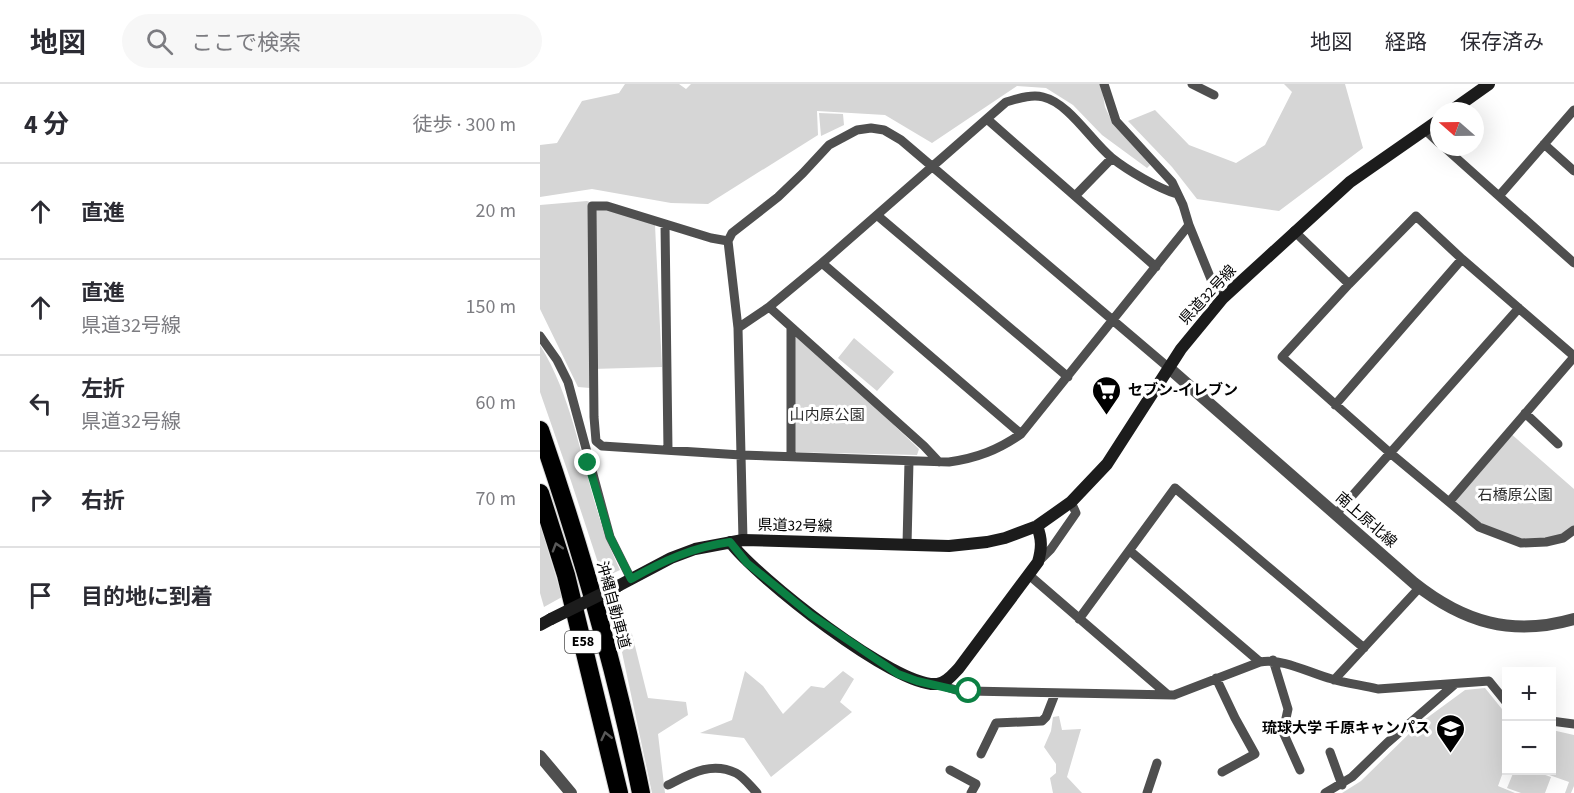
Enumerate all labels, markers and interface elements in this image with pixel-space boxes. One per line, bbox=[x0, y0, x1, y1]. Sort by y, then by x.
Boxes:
search box bbox=[122, 14, 542, 68]
text: 地図 bbox=[30, 23, 86, 63]
icon: search bbox=[143, 25, 176, 58]
text: ここで検索 bbox=[191, 27, 301, 59]
text: 地図 bbox=[1310, 27, 1352, 57]
text: 経路 bbox=[1385, 27, 1427, 57]
text: 保存済み bbox=[1460, 27, 1544, 57]
north arrow bbox=[1430, 102, 1484, 156]
text: 4 分 bbox=[24, 106, 69, 143]
text: 徒歩 · 300 m bbox=[413, 111, 516, 139]
icon: ahead bbox=[24, 195, 57, 228]
text: 直進 bbox=[81, 197, 125, 229]
text: 20 m bbox=[476, 197, 516, 225]
street label: 県道32号線 bbox=[1175, 260, 1241, 330]
text: 直進 bbox=[81, 277, 125, 309]
icon: ahead bbox=[24, 291, 57, 324]
text: 150 m bbox=[466, 293, 516, 321]
text: 県道32号線 bbox=[81, 312, 181, 340]
text: 左折 bbox=[81, 373, 125, 405]
supermarket icon: セブン-イレブン bbox=[1091, 374, 1123, 416]
place label: セブン-イレブン bbox=[1128, 380, 1238, 401]
icon: left bbox=[24, 387, 57, 420]
text: 60 m bbox=[476, 389, 516, 417]
park label: 山内原公園 bbox=[789, 405, 865, 426]
text: 県道32号線 bbox=[81, 408, 181, 436]
route end bbox=[574, 449, 600, 475]
icon: right bbox=[24, 483, 57, 516]
text: 右折 bbox=[81, 485, 125, 517]
text: 70 m bbox=[476, 485, 516, 513]
park label: 石橋原公園 bbox=[1477, 485, 1553, 506]
street label: 南上原北線 bbox=[1331, 487, 1401, 553]
street label: 県道32号線 bbox=[757, 515, 833, 537]
one-way arrow bbox=[552, 542, 564, 553]
street label: 沖縄自動車道 bbox=[591, 559, 635, 651]
icon: arrive bbox=[24, 579, 57, 612]
text: 目的地に到着 bbox=[81, 581, 213, 613]
road number: E58 bbox=[565, 631, 601, 653]
map controls bbox=[1502, 667, 1556, 775]
button: + bbox=[1502, 667, 1556, 721]
route start bbox=[955, 677, 981, 703]
school or university icon: 琉球大学 千原キャンパス bbox=[1435, 712, 1467, 754]
place label: 琉球大学 千原キャンパス bbox=[1262, 718, 1430, 739]
button: − bbox=[1502, 721, 1556, 775]
one-way arrow bbox=[600, 731, 613, 741]

